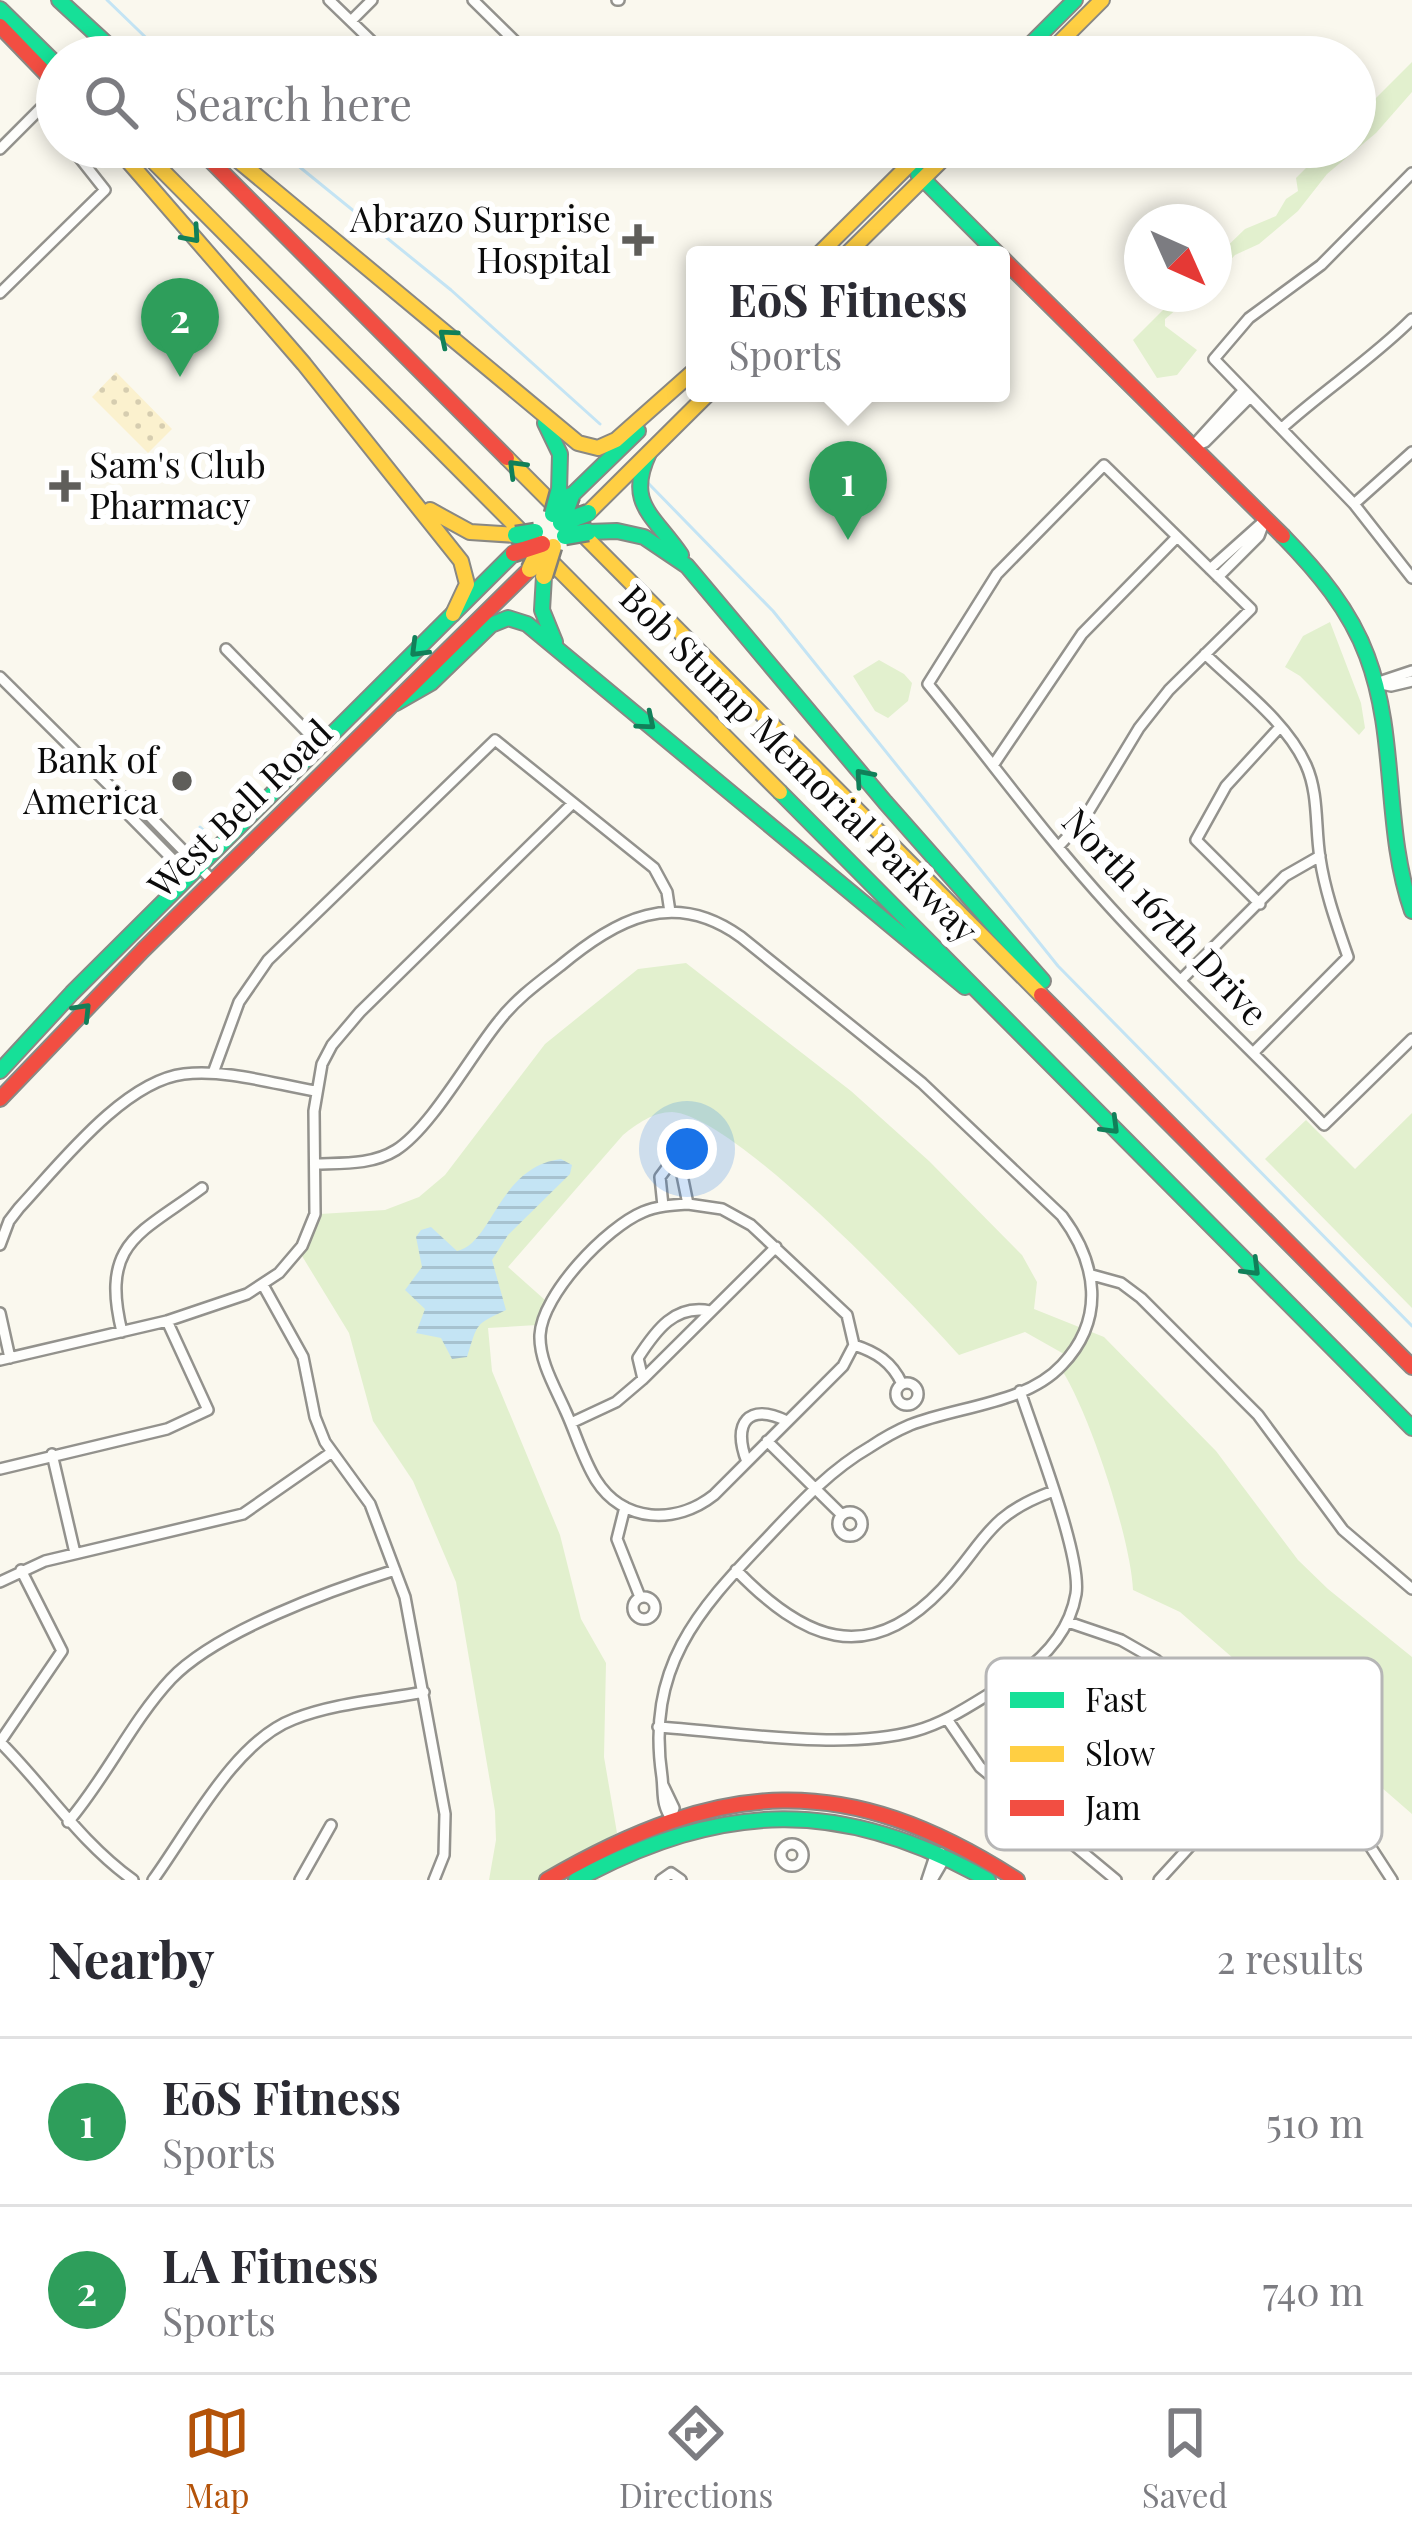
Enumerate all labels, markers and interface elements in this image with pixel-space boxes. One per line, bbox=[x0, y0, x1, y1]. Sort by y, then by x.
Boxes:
search box bbox=[36, 36, 1376, 168]
icon: search bbox=[78, 69, 144, 135]
text: Search here bbox=[174, 72, 412, 132]
place label: Abrazo Surprise Hospital bbox=[349, 193, 611, 282]
north arrow bbox=[1124, 204, 1232, 312]
one-way arrow bbox=[178, 222, 199, 243]
marker: Abrazo Surprise Hospital bbox=[622, 224, 654, 256]
popup bbox=[686, 246, 1010, 402]
text: EōS Fitness bbox=[729, 268, 968, 328]
pin: 2 bbox=[141, 278, 219, 377]
text: Sports bbox=[729, 328, 842, 380]
one-way arrow bbox=[439, 329, 461, 351]
place label: Sam's Club Pharmacy bbox=[89, 439, 266, 528]
pin: 1 bbox=[809, 441, 887, 540]
one-way arrow bbox=[508, 461, 530, 483]
marker: Sam's Club Pharmacy bbox=[52, 473, 78, 499]
street label: Bob Stump Memorial Parkway bbox=[611, 573, 990, 952]
one-way arrow bbox=[410, 634, 432, 656]
street label: West Bell Road bbox=[136, 708, 341, 908]
one-way arrow bbox=[633, 708, 655, 730]
place label: Bank of America bbox=[22, 734, 161, 823]
marker: Bank of America bbox=[169, 768, 195, 794]
one-way arrow bbox=[856, 769, 877, 790]
street label: North 167th Drive bbox=[1053, 797, 1280, 1035]
one-way arrow bbox=[69, 1003, 91, 1025]
one-way arrow bbox=[1097, 1112, 1119, 1134]
your location bbox=[657, 1119, 717, 1179]
one-way arrow bbox=[1237, 1254, 1259, 1276]
legend bbox=[986, 1658, 1382, 1850]
text: Fast bbox=[1085, 1676, 1148, 1720]
text: Slow bbox=[1085, 1730, 1156, 1774]
text: Jam bbox=[1084, 1784, 1141, 1828]
text: Nearby bbox=[48, 1924, 214, 1992]
text: 2 results bbox=[1217, 1932, 1364, 1984]
text: EōS Fitness bbox=[162, 2066, 401, 2126]
text: 1 bbox=[80, 2096, 94, 2148]
text: 510 m bbox=[1266, 2096, 1364, 2148]
text: Sports bbox=[162, 2126, 276, 2178]
text: LA Fitness bbox=[162, 2234, 379, 2294]
text: 2 bbox=[77, 2264, 97, 2316]
text: 740 m bbox=[1262, 2264, 1364, 2316]
text: Sports bbox=[162, 2294, 276, 2346]
tab: Map bbox=[184, 2400, 250, 2516]
tab: Directions bbox=[619, 2400, 773, 2516]
tab: Saved bbox=[1142, 2400, 1228, 2516]

